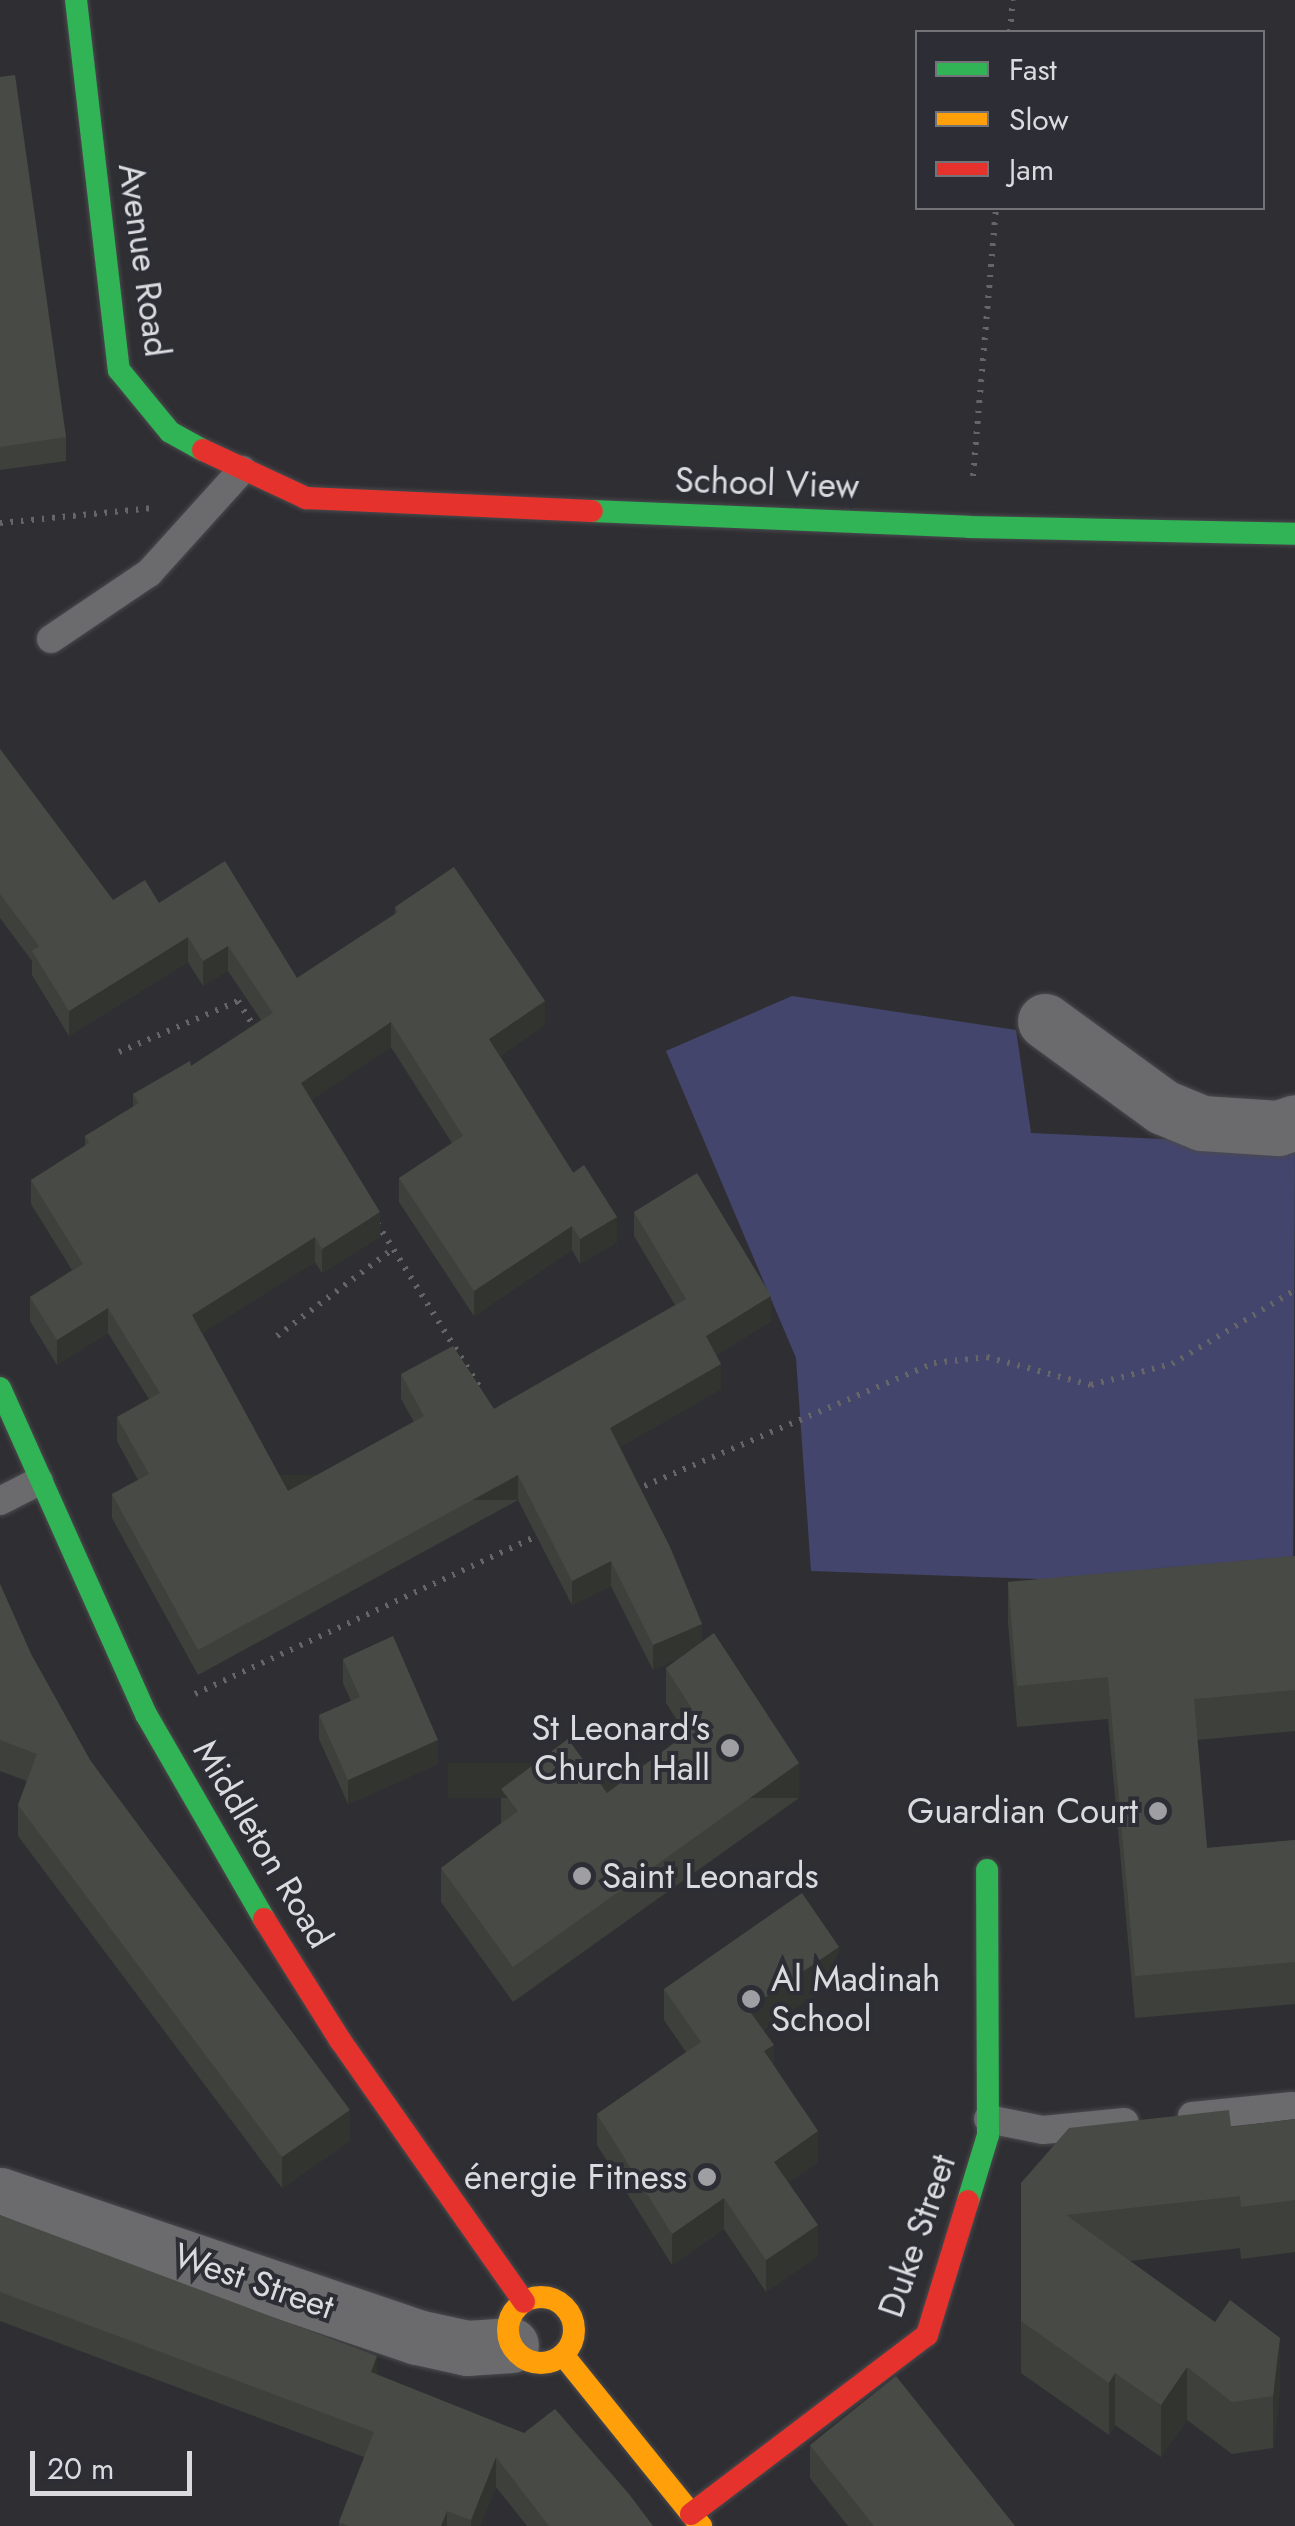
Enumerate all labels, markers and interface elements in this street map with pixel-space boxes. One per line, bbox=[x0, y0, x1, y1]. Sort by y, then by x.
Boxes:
legend bbox=[915, 30, 1265, 210]
text: Fast bbox=[1009, 48, 1057, 91]
text: Slow bbox=[1009, 98, 1069, 141]
text: Jam bbox=[1009, 148, 1054, 191]
street label: Avenue Road bbox=[110, 161, 178, 359]
street label: School View bbox=[674, 459, 860, 507]
place label: St Leonard's Church Hall bbox=[531, 1707, 710, 1789]
street label: Middleton Road bbox=[184, 1732, 342, 1956]
marker: St Leonard's Church Hall bbox=[719, 1737, 741, 1759]
place label: Guardian Court bbox=[907, 1790, 1138, 1832]
marker: Guardian Court bbox=[1147, 1800, 1169, 1822]
place label: Saint Leonards bbox=[602, 1855, 819, 1897]
marker: Saint Leonards bbox=[571, 1865, 593, 1887]
place label: Al Madinah School bbox=[771, 1958, 940, 2040]
marker: Al Madinah School bbox=[740, 1988, 762, 2010]
street label: Duke Street bbox=[870, 2149, 964, 2323]
place label: énergie Fitness bbox=[464, 2156, 687, 2198]
marker: énergie Fitness bbox=[696, 2166, 718, 2188]
street label: West Street bbox=[169, 2234, 339, 2328]
scale bar bbox=[35, 2431, 198, 2493]
text: 20 m bbox=[47, 2447, 114, 2490]

